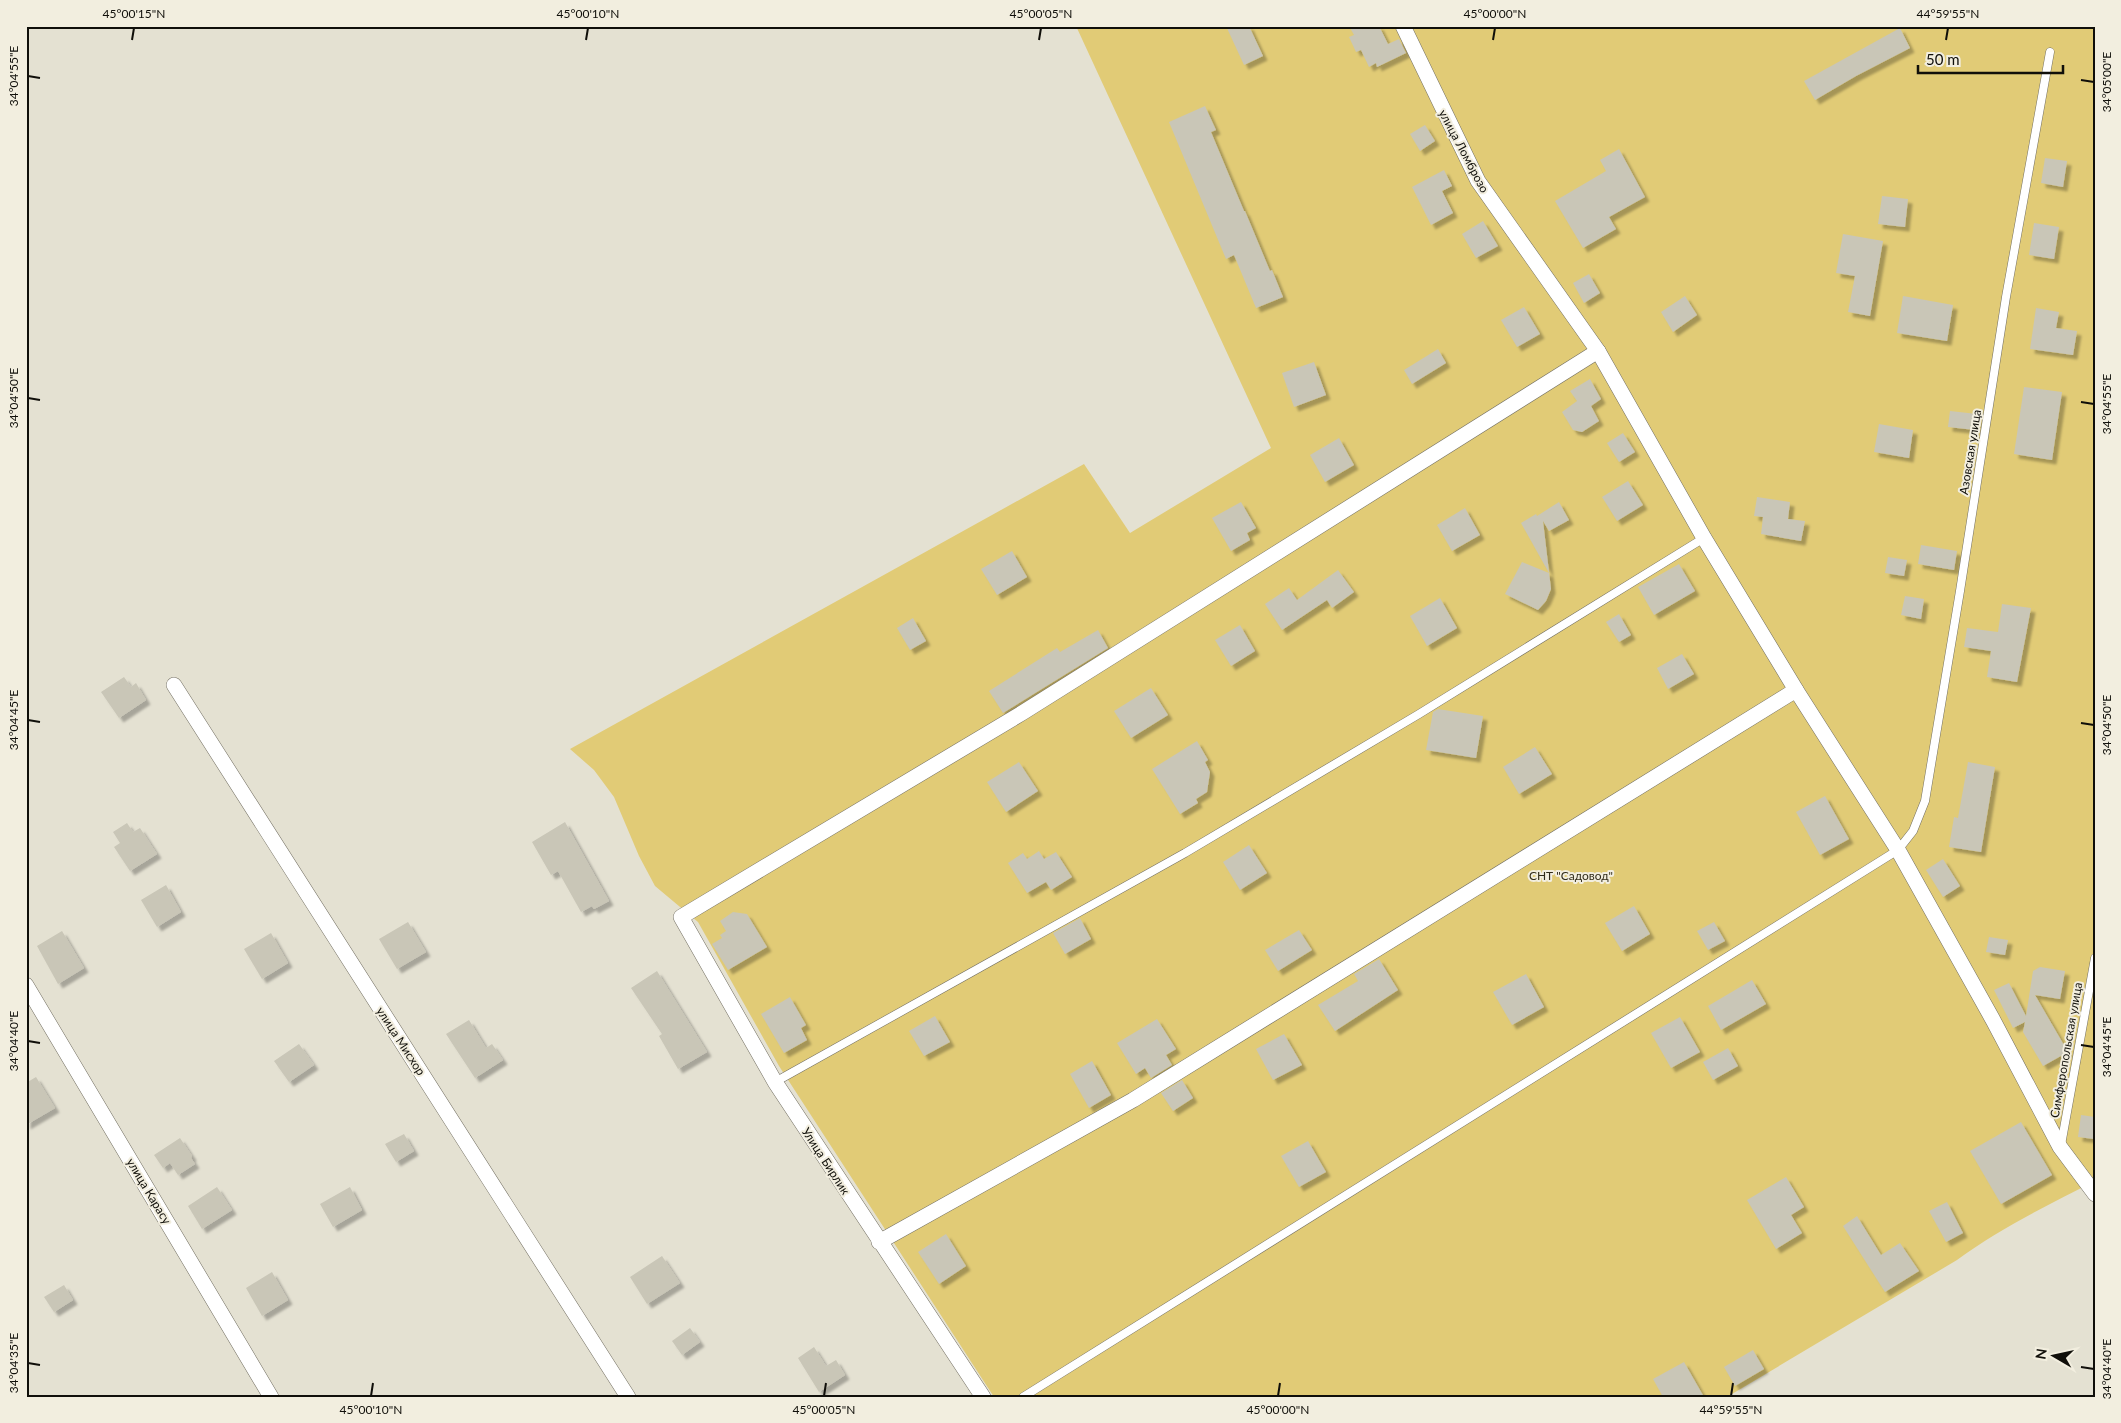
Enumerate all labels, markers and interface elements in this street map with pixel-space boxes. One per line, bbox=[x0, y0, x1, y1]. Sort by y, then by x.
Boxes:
text: 45°00'15"N bbox=[103, 6, 165, 21]
text: 45°00'10"N bbox=[557, 6, 619, 21]
text: 45°00'05"N bbox=[1010, 6, 1072, 21]
text: 45°00'00"N bbox=[1464, 6, 1526, 21]
text: 44°59'55"N bbox=[1917, 6, 1979, 21]
scale bar bbox=[1918, 42, 2064, 74]
text: 34°04'55"E bbox=[6, 46, 21, 106]
text: 50 m bbox=[1926, 50, 1960, 68]
text: 34°05'00"E bbox=[2099, 52, 2114, 112]
street label: улица Ломброзо bbox=[1436, 107, 1492, 195]
text: 34°04'50"E bbox=[6, 368, 21, 428]
text: 34°04'55"E bbox=[2099, 374, 2114, 434]
street label: Азовская улица bbox=[1956, 408, 1984, 496]
text: 34°04'45"E bbox=[6, 690, 21, 750]
text: 34°04'50"E bbox=[2099, 695, 2114, 755]
park label: СНТ "Садовод" bbox=[1529, 868, 1613, 883]
street label: Симферопольская улица bbox=[2047, 981, 2085, 1119]
street label: улица Мисхор bbox=[373, 1004, 429, 1078]
text: 34°04'40"E bbox=[6, 1011, 21, 1071]
text: 34°04'45"E bbox=[2099, 1017, 2114, 1077]
street label: Улица Бирлик bbox=[799, 1125, 854, 1198]
street label: улица Карасу bbox=[123, 1155, 175, 1227]
north arrow bbox=[2028, 1330, 2078, 1380]
text: 34°04'35"E bbox=[6, 1333, 21, 1393]
text: 34°04'40"E bbox=[2099, 1339, 2114, 1399]
text: N bbox=[2031, 1347, 2050, 1361]
text: 45°00'10"N bbox=[340, 1402, 402, 1417]
text: 45°00'05"N bbox=[793, 1402, 855, 1417]
text: 45°00'00"N bbox=[1247, 1402, 1309, 1417]
text: 44°59'55"N bbox=[1700, 1402, 1762, 1417]

